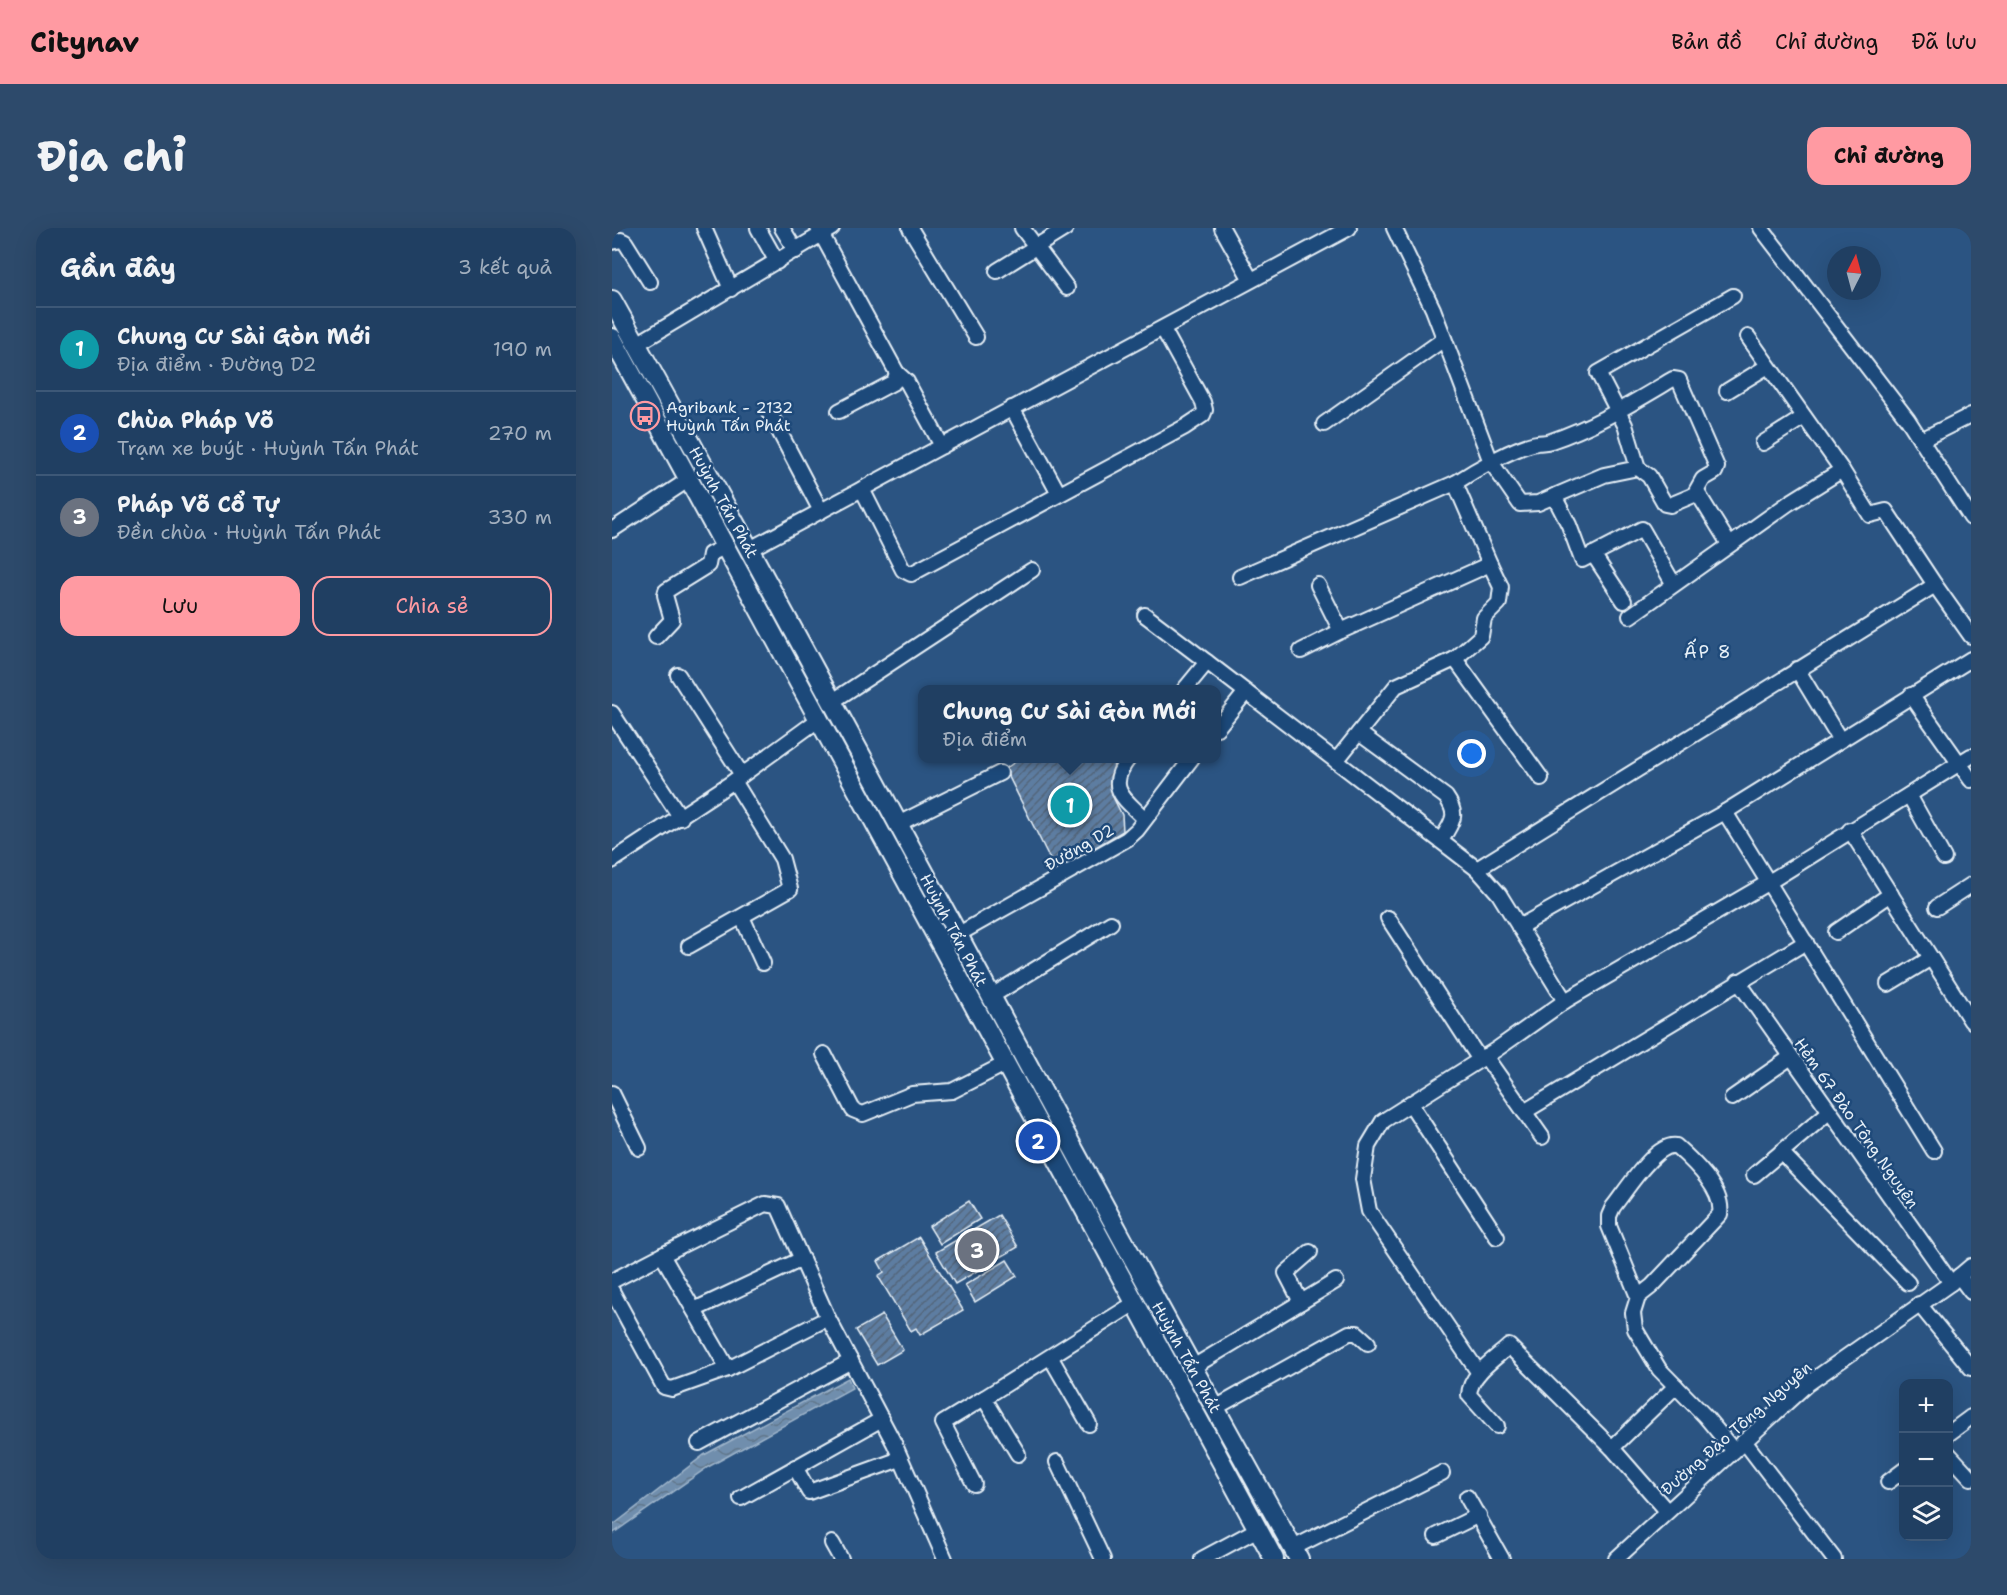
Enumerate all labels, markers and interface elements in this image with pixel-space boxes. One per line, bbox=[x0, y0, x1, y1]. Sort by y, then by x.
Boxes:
text: Citynav bbox=[30, 23, 139, 61]
text: Bản đồ bbox=[1671, 28, 1742, 56]
text: Chỉ đường bbox=[1775, 28, 1878, 56]
text: Đã lưu bbox=[1911, 28, 1977, 56]
button: Chỉ đường bbox=[1807, 127, 1971, 185]
text: Địa chỉ bbox=[36, 128, 185, 184]
north arrow bbox=[1827, 246, 1881, 300]
text: Gần đây bbox=[60, 250, 176, 285]
text: 3 kết quả bbox=[458, 254, 552, 280]
text: Chung Cư Sài Gòn Mới bbox=[117, 322, 371, 351]
text: 1 bbox=[75, 336, 84, 362]
text: 190 m bbox=[493, 336, 552, 362]
text: Địa điểm · Đường D2 bbox=[117, 351, 317, 377]
place label: Agribank - 2132 Huỳnh Tấn Phát bbox=[666, 397, 793, 436]
bus stop icon: Agribank - 2132 Huỳnh Tấn Phát bbox=[629, 400, 661, 432]
text: Chùa Pháp Võ bbox=[117, 406, 274, 435]
text: 2 bbox=[73, 420, 87, 446]
text: 270 m bbox=[488, 420, 552, 446]
text: Trạm xe buýt · Huỳnh Tấn Phát bbox=[117, 435, 419, 461]
street label: Huỳnh Tấn Phát bbox=[684, 443, 763, 562]
text: Pháp Võ Cổ Tự bbox=[117, 490, 280, 519]
text: 3 bbox=[73, 504, 87, 530]
text: 330 m bbox=[488, 504, 552, 530]
text: Đền chùa · Huỳnh Tấn Phát bbox=[117, 519, 381, 545]
button: Lưu bbox=[60, 576, 300, 636]
button: Chia sẻ bbox=[312, 576, 552, 636]
district label: ẤP 8 bbox=[1684, 638, 1732, 664]
popup bbox=[918, 685, 1221, 763]
text: Chung Cư Sài Gòn Mới bbox=[943, 697, 1196, 726]
text: Địa điểm bbox=[943, 726, 1027, 752]
your location bbox=[1457, 739, 1486, 768]
pin: 1 bbox=[1050, 782, 1090, 828]
street label: Đường D2 bbox=[1041, 819, 1118, 876]
street label: Huỳnh Tấn Phát bbox=[915, 870, 992, 990]
street label: Hẻm 67 Đào Tông Nguyên bbox=[1790, 1034, 1924, 1213]
pin: 2 bbox=[1018, 1118, 1058, 1164]
pin: 3 bbox=[958, 1228, 997, 1272]
street label: Huỳnh Tấn Phát bbox=[1147, 1298, 1226, 1417]
street label: Đường Đào Tông Nguyên bbox=[1656, 1357, 1816, 1500]
map controls bbox=[1899, 1379, 1953, 1541]
button: + bbox=[1899, 1379, 1953, 1433]
button: − bbox=[1899, 1433, 1953, 1487]
button: layers bbox=[1899, 1487, 1953, 1541]

